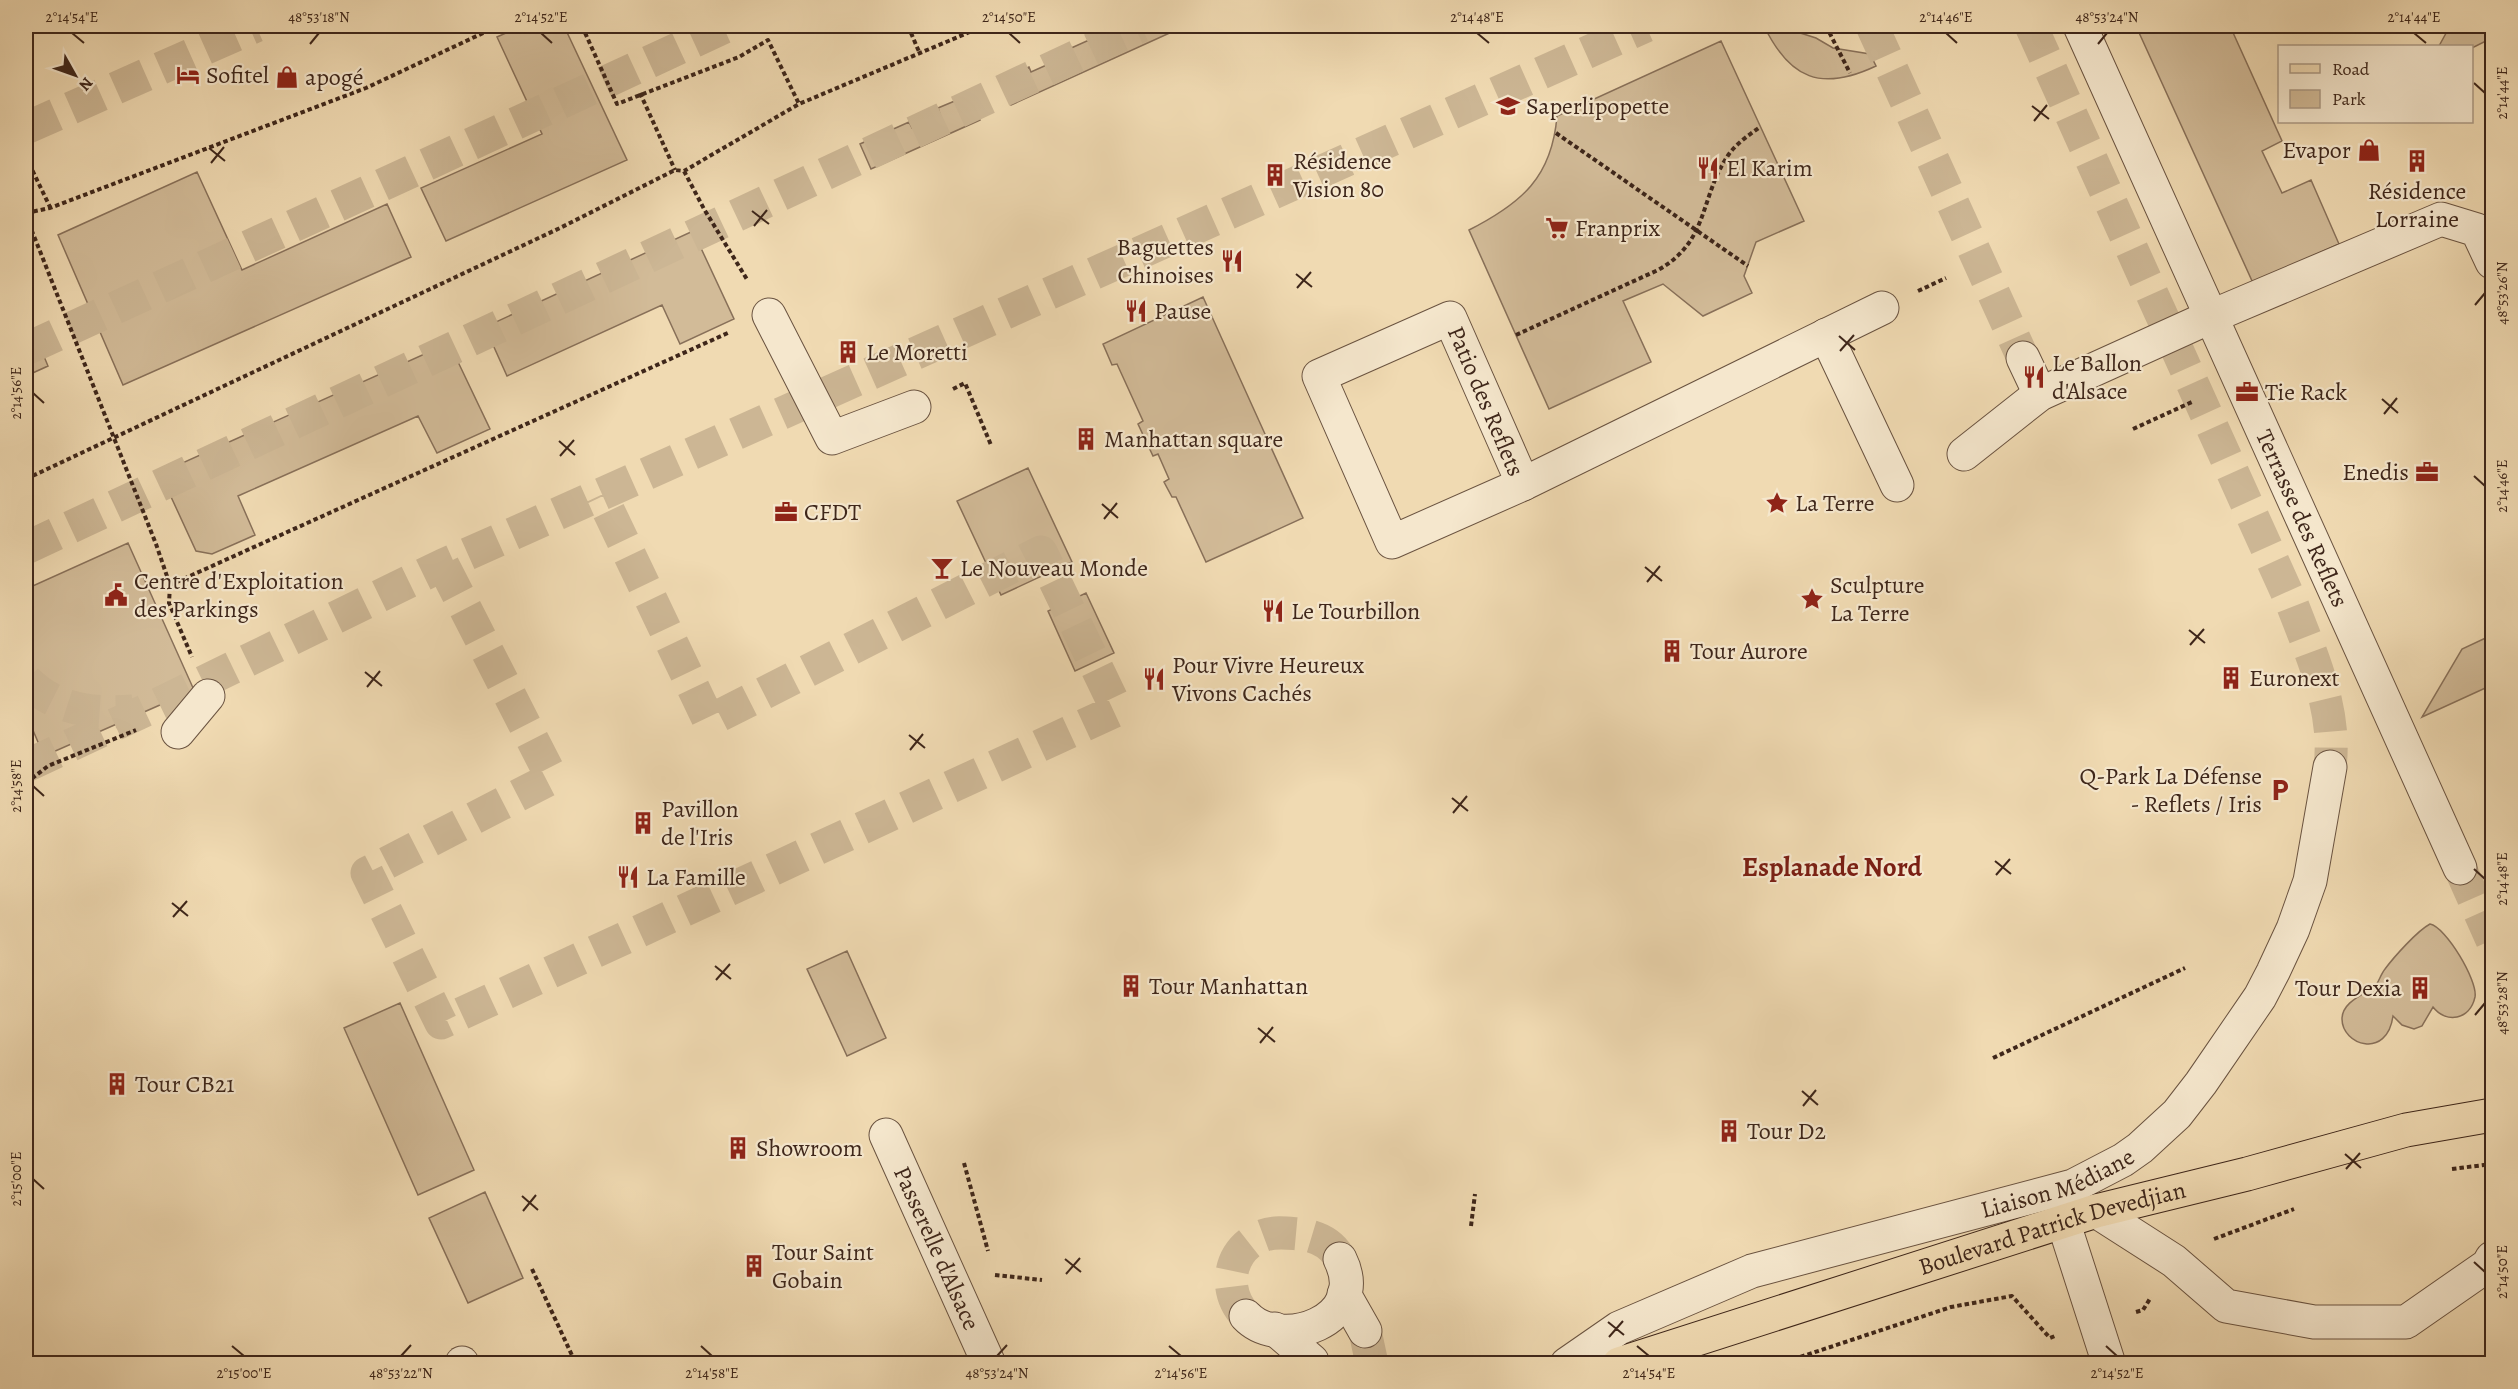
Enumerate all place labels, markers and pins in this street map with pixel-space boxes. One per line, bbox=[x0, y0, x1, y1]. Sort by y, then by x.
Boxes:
place label: Sofitel bbox=[206, 59, 269, 91]
place label: apogé bbox=[305, 61, 364, 93]
hotel icon: Sofitel bbox=[175, 62, 201, 88]
shop icon: apogé bbox=[274, 64, 300, 90]
place label: Saperlipopette bbox=[1526, 90, 1669, 122]
school or university icon: Saperlipopette bbox=[1495, 93, 1521, 119]
place label: Evapor bbox=[2282, 134, 2351, 166]
shop icon: Evapor bbox=[2356, 137, 2382, 163]
place label: Résidence Vision 80 bbox=[1292, 145, 1391, 205]
building icon: Résidence Lorraine bbox=[2404, 148, 2430, 174]
place label: El Karim bbox=[1726, 152, 1813, 184]
restaurant icon: El Karim bbox=[1695, 155, 1721, 181]
building icon: Résidence Vision 80 bbox=[1262, 162, 1288, 188]
place label: Résidence Lorraine bbox=[2368, 175, 2466, 235]
place label: Franprix bbox=[1575, 212, 1661, 244]
supermarket icon: Franprix bbox=[1544, 215, 1570, 241]
place label: Baguettes Chinoises bbox=[1116, 231, 1214, 291]
restaurant icon: Baguettes Chinoises bbox=[1219, 248, 1245, 274]
place label: Pause bbox=[1154, 295, 1211, 327]
restaurant icon: Pause bbox=[1123, 298, 1149, 324]
place label: Le Moretti bbox=[866, 336, 968, 368]
building icon: Le Moretti bbox=[835, 339, 861, 365]
place label: Le Ballon d'Alsace bbox=[2052, 347, 2142, 407]
restaurant icon: Le Ballon d'Alsace bbox=[2021, 364, 2047, 390]
place label: Tie Rack bbox=[2265, 376, 2347, 408]
office icon: Tie Rack bbox=[2234, 379, 2260, 405]
place label: Manhattan square bbox=[1104, 423, 1283, 455]
building icon: Manhattan square bbox=[1073, 426, 1099, 452]
place label: Enedis bbox=[2342, 456, 2409, 488]
office icon: Enedis bbox=[2414, 459, 2440, 485]
place label: La Terre bbox=[1795, 487, 1874, 519]
place icon: La Terre bbox=[1764, 490, 1790, 516]
place label: CFDT bbox=[804, 496, 861, 528]
office icon: CFDT bbox=[773, 499, 799, 525]
place label: Le Nouveau Monde bbox=[960, 552, 1148, 584]
bar icon: Le Nouveau Monde bbox=[929, 555, 955, 581]
place label: Centre d'Exploitation des Parkings bbox=[134, 565, 344, 625]
place label: Sculpture La Terre bbox=[1830, 569, 1925, 629]
public building icon: Centre d'Exploitation des Parkings bbox=[103, 582, 129, 608]
place icon: Sculpture La Terre bbox=[1799, 586, 1825, 612]
place label: Le Tourbillon bbox=[1291, 595, 1420, 627]
restaurant icon: Le Tourbillon bbox=[1260, 598, 1286, 624]
place label: Tour Aurore bbox=[1690, 635, 1808, 667]
building icon: Tour Aurore bbox=[1659, 638, 1685, 664]
place label: Pour Vivre Heureux Vivons Cachés bbox=[1171, 649, 1365, 709]
place label: Euronext bbox=[2249, 662, 2339, 694]
building icon: Euronext bbox=[2218, 665, 2244, 691]
restaurant icon: Pour Vivre Heureux Vivons Cachés bbox=[1141, 666, 1167, 692]
place label: Q-Park La Défense - Reflets / Iris bbox=[2080, 760, 2262, 820]
parking icon: Q-Park La Défense - Reflets / Iris bbox=[2267, 777, 2293, 803]
place label: Pavillon de l'Iris bbox=[661, 793, 739, 853]
building icon: Pavillon de l'Iris bbox=[630, 810, 656, 836]
place label: La Famille bbox=[646, 861, 746, 893]
restaurant icon: La Famille bbox=[615, 864, 641, 890]
place label: Tour Manhattan bbox=[1149, 970, 1308, 1002]
place label: Tour Dexia bbox=[2295, 972, 2403, 1004]
building icon: Tour Manhattan bbox=[1118, 973, 1144, 999]
building icon: Tour Dexia bbox=[2407, 975, 2433, 1001]
place label: Tour CB21 bbox=[135, 1068, 235, 1100]
building icon: Tour CB21 bbox=[104, 1071, 130, 1097]
place label: Tour D2 bbox=[1747, 1115, 1826, 1147]
building icon: Tour D2 bbox=[1716, 1118, 1742, 1144]
place label: Showroom bbox=[756, 1132, 863, 1164]
building icon: Showroom bbox=[725, 1135, 751, 1161]
place label: Tour Saint Gobain bbox=[772, 1236, 874, 1296]
building icon: Tour Saint Gobain bbox=[741, 1253, 767, 1279]

